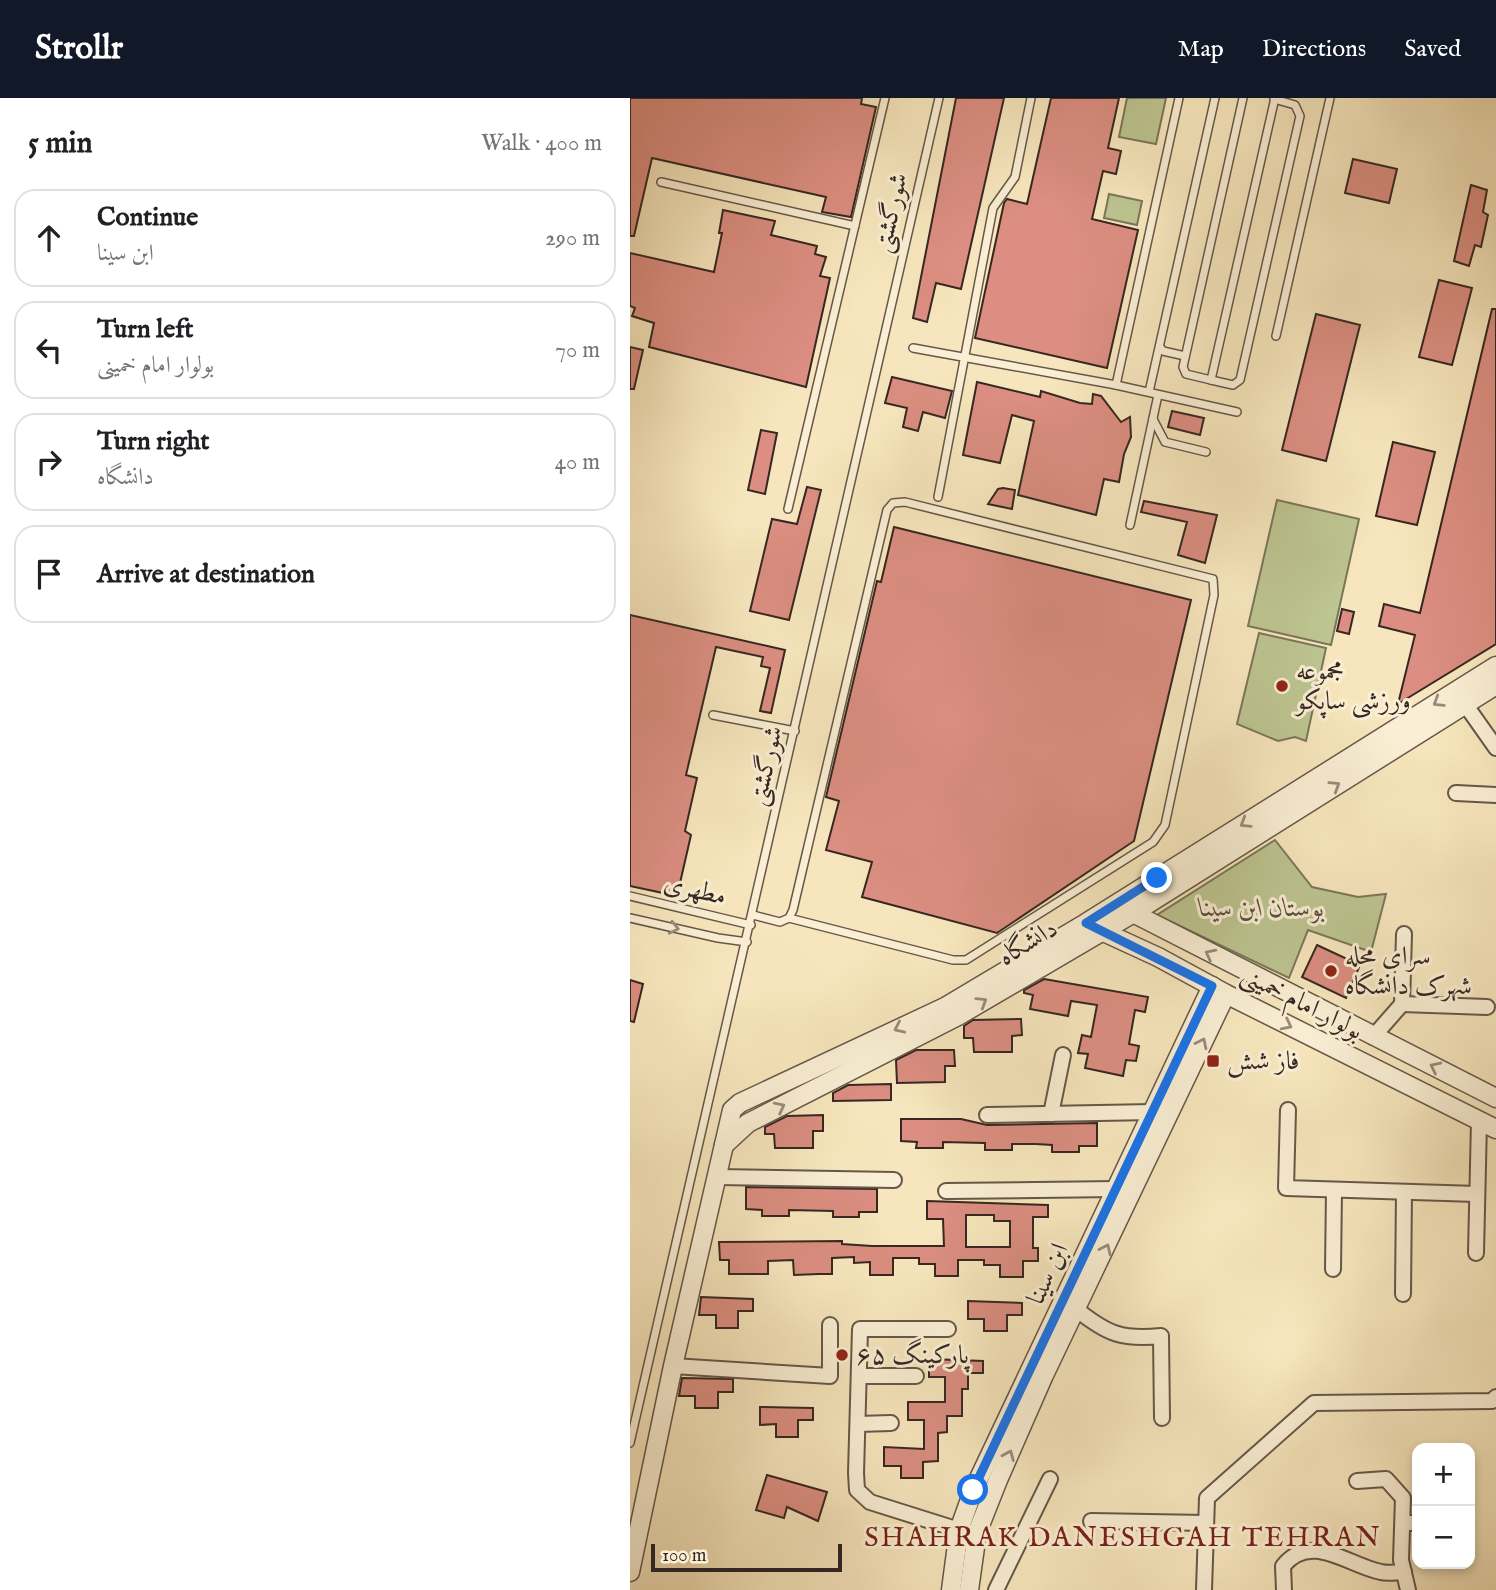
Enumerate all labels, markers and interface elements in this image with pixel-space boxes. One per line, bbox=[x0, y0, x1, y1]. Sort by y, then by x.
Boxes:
text: Strollr bbox=[35, 28, 123, 70]
text: Map bbox=[1178, 34, 1224, 65]
text: Directions bbox=[1262, 34, 1366, 65]
text: Saved bbox=[1404, 34, 1461, 65]
text: 5 min bbox=[28, 125, 93, 163]
text: Walk · 400 m bbox=[481, 129, 602, 158]
street label: شورگشتی bbox=[866, 170, 917, 256]
text: Continue bbox=[97, 201, 198, 234]
icon: ahead bbox=[30, 219, 68, 257]
text: 290 m bbox=[545, 224, 600, 253]
text: ابن سینا bbox=[97, 239, 154, 268]
text: Turn left bbox=[97, 313, 194, 346]
icon: left bbox=[30, 331, 68, 369]
text: 70 m bbox=[555, 336, 600, 365]
text: بولوار امام خمینی bbox=[97, 351, 214, 380]
text: Turn right bbox=[97, 425, 210, 458]
icon: right bbox=[30, 443, 68, 481]
text: 40 m bbox=[555, 448, 600, 477]
text: دانشگاه bbox=[97, 463, 154, 492]
icon: arrive bbox=[30, 555, 68, 593]
text: Arrive at destination bbox=[97, 558, 315, 591]
place label: مجموعه ورزشی ساپکو bbox=[1293, 655, 1411, 719]
marker: مجموعه ورزشی ساپکو bbox=[1274, 678, 1290, 694]
one-way arrow bbox=[1433, 694, 1446, 707]
street label: شورگشتی bbox=[741, 723, 792, 809]
one-way arrow bbox=[1327, 782, 1340, 795]
one-way arrow bbox=[1240, 814, 1253, 827]
route end bbox=[1141, 862, 1172, 893]
street label: مطهری bbox=[660, 867, 730, 913]
park label: بوستان ابن سینا bbox=[1197, 892, 1325, 925]
street label: دانشگاه bbox=[992, 912, 1064, 974]
one-way arrow bbox=[668, 920, 680, 934]
place label: سرای محله شهرک دانشگاه bbox=[1345, 940, 1472, 1003]
one-way arrow bbox=[1205, 949, 1217, 963]
street label: بولوار امام خمینی bbox=[1233, 958, 1369, 1052]
marker: سرای محله شهرک دانشگاه bbox=[1323, 963, 1339, 979]
one-way arrow bbox=[974, 997, 987, 1010]
one-way arrow bbox=[1280, 1016, 1292, 1030]
one-way arrow bbox=[894, 1020, 906, 1034]
one-way arrow bbox=[1193, 1038, 1207, 1050]
place label: فاز شش bbox=[1227, 1045, 1300, 1078]
marker: فاز شش bbox=[1205, 1053, 1221, 1069]
one-way arrow bbox=[1430, 1062, 1442, 1076]
one-way arrow bbox=[773, 1101, 785, 1115]
street label: ابن سینا bbox=[1019, 1238, 1077, 1310]
one-way arrow bbox=[1097, 1244, 1111, 1256]
place label: پارکینگ ۶۵ bbox=[856, 1338, 970, 1373]
marker: پارکینگ ۶۵ bbox=[834, 1347, 850, 1363]
map controls bbox=[1412, 1443, 1475, 1569]
button: + bbox=[1412, 1443, 1475, 1506]
one-way arrow bbox=[1001, 1450, 1015, 1462]
route start bbox=[957, 1474, 988, 1505]
button: − bbox=[1412, 1506, 1475, 1569]
district label: SHAHRAK DANESHGAH TEHRAN bbox=[864, 1521, 1382, 1556]
scale bar bbox=[651, 1541, 842, 1573]
text: 100 m bbox=[662, 1544, 706, 1568]

